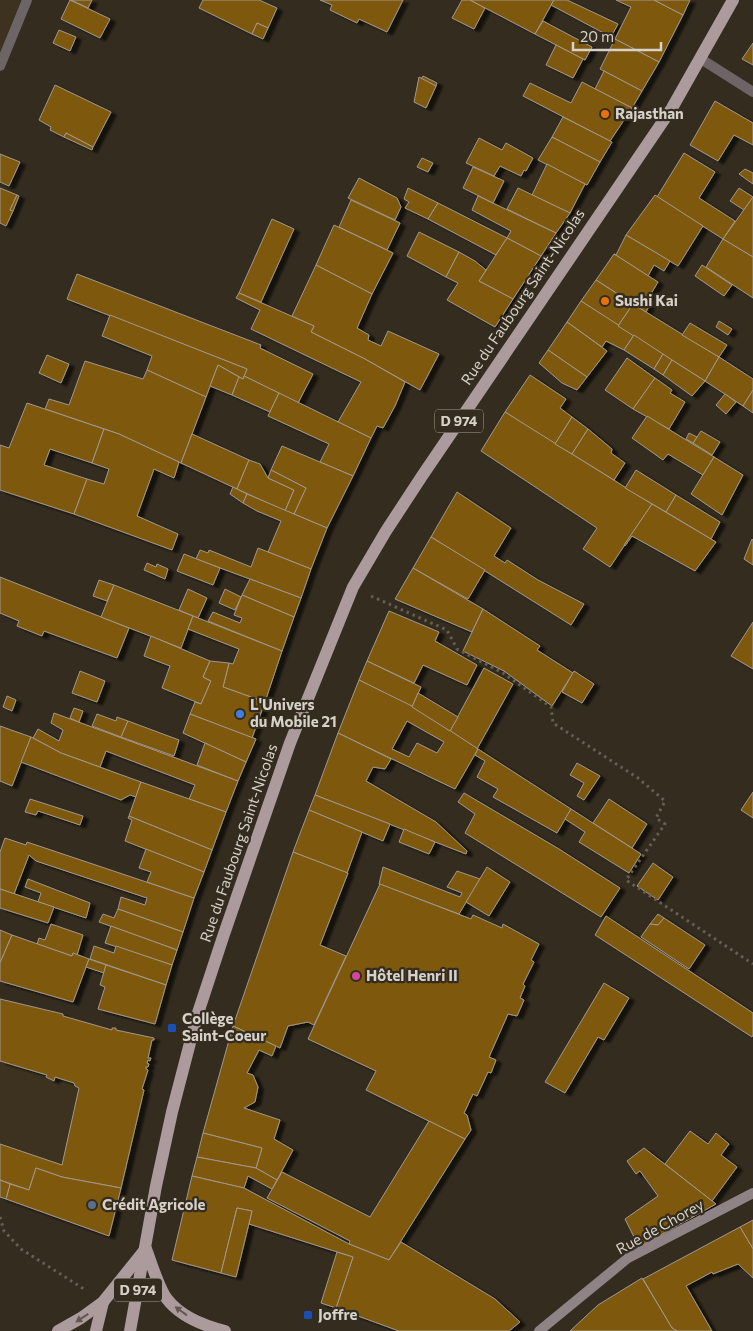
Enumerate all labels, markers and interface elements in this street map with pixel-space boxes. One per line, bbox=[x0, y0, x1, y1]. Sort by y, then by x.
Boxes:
scale bar bbox=[573, 20, 660, 52]
text: 20 m bbox=[580, 27, 614, 45]
place label: Rajasthan bbox=[615, 104, 684, 122]
marker: Rajasthan bbox=[599, 108, 611, 120]
street label: Rue du Faubourg Saint-Nicolas bbox=[456, 205, 588, 388]
place label: Sushi Kai bbox=[615, 291, 678, 309]
marker: Sushi Kai bbox=[599, 295, 611, 307]
road number: D 974 bbox=[435, 410, 483, 432]
place label: L'Univers du Mobile 21 bbox=[250, 695, 337, 730]
marker: L'Univers du Mobile 21 bbox=[234, 708, 246, 720]
street label: Rue du Faubourg Saint-Nicolas bbox=[196, 741, 281, 944]
place label: Hôtel Henri II bbox=[366, 966, 458, 984]
marker: Hôtel Henri II bbox=[350, 970, 362, 982]
place label: Collège Saint-Coeur bbox=[182, 1009, 266, 1044]
marker: Collège Saint-Coeur bbox=[166, 1022, 178, 1034]
street label: Rue de Chorey bbox=[612, 1194, 707, 1258]
place label: Crédit Agricole bbox=[102, 1195, 206, 1213]
marker: Crédit Agricole bbox=[86, 1199, 98, 1211]
road number: D 974 bbox=[114, 1278, 162, 1302]
one-way arrow bbox=[175, 1305, 188, 1316]
place label: Joffre bbox=[318, 1305, 358, 1323]
marker: Joffre bbox=[302, 1309, 314, 1321]
one-way arrow bbox=[75, 1313, 88, 1322]

